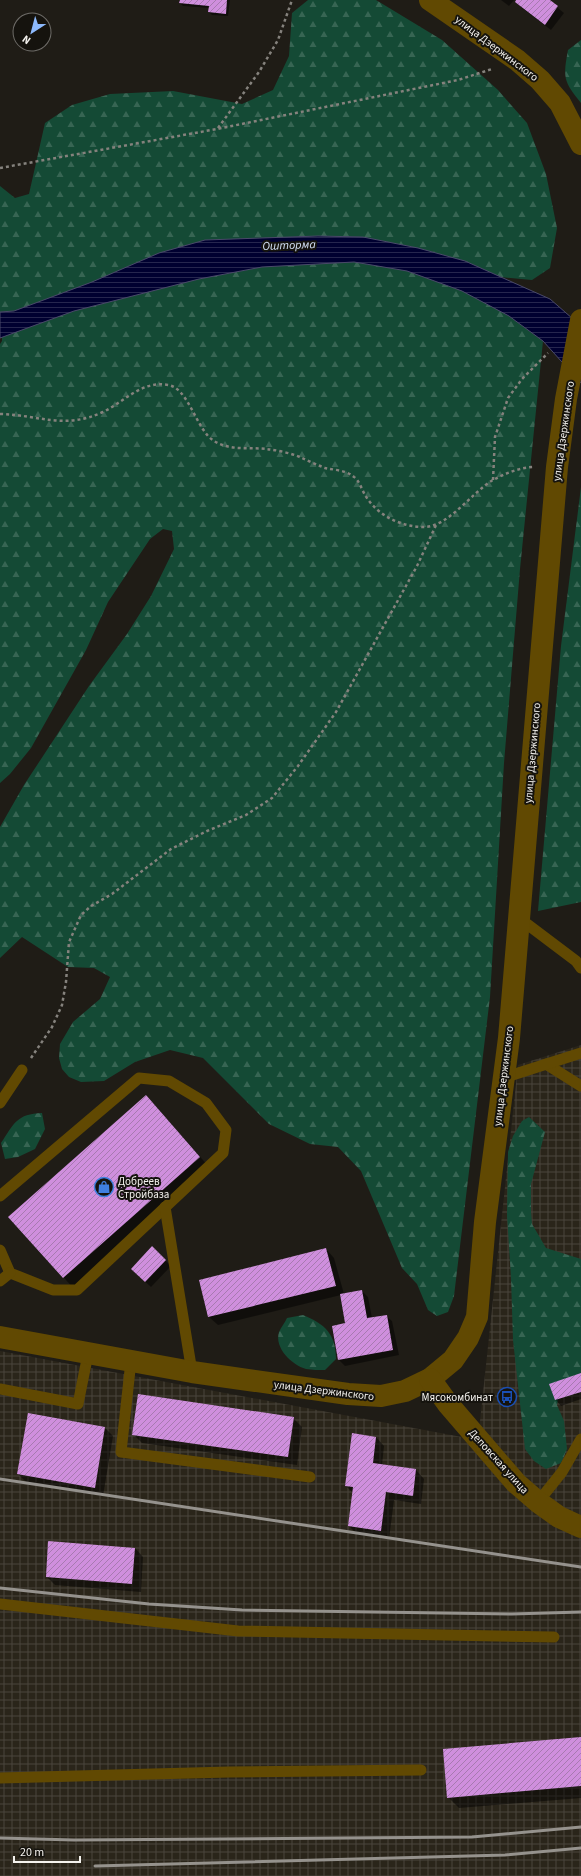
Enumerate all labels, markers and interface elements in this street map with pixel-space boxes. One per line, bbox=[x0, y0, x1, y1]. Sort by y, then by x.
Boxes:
north arrow bbox=[12, 12, 52, 52]
street label: улица Дзержинского bbox=[452, 12, 542, 85]
text: N bbox=[19, 31, 34, 48]
water label: Ошторма bbox=[262, 236, 317, 255]
street label: улица Дзержинского bbox=[549, 380, 578, 482]
street label: улица Дзержинского bbox=[521, 702, 544, 804]
street label: улица Дзержинского bbox=[490, 1025, 517, 1127]
place label: Добреев Стройбаза bbox=[118, 1174, 169, 1202]
shop icon: Добреев Стройбаза bbox=[93, 1176, 115, 1198]
street label: улица Дзержинского bbox=[273, 1377, 375, 1404]
bus stop icon: Мясокомбинат bbox=[496, 1386, 518, 1408]
place label: Мясокомбинат bbox=[422, 1390, 493, 1405]
street label: Деповская улица bbox=[465, 1426, 532, 1497]
scale bar bbox=[14, 1838, 80, 1864]
text: 20 m bbox=[20, 1844, 44, 1861]

